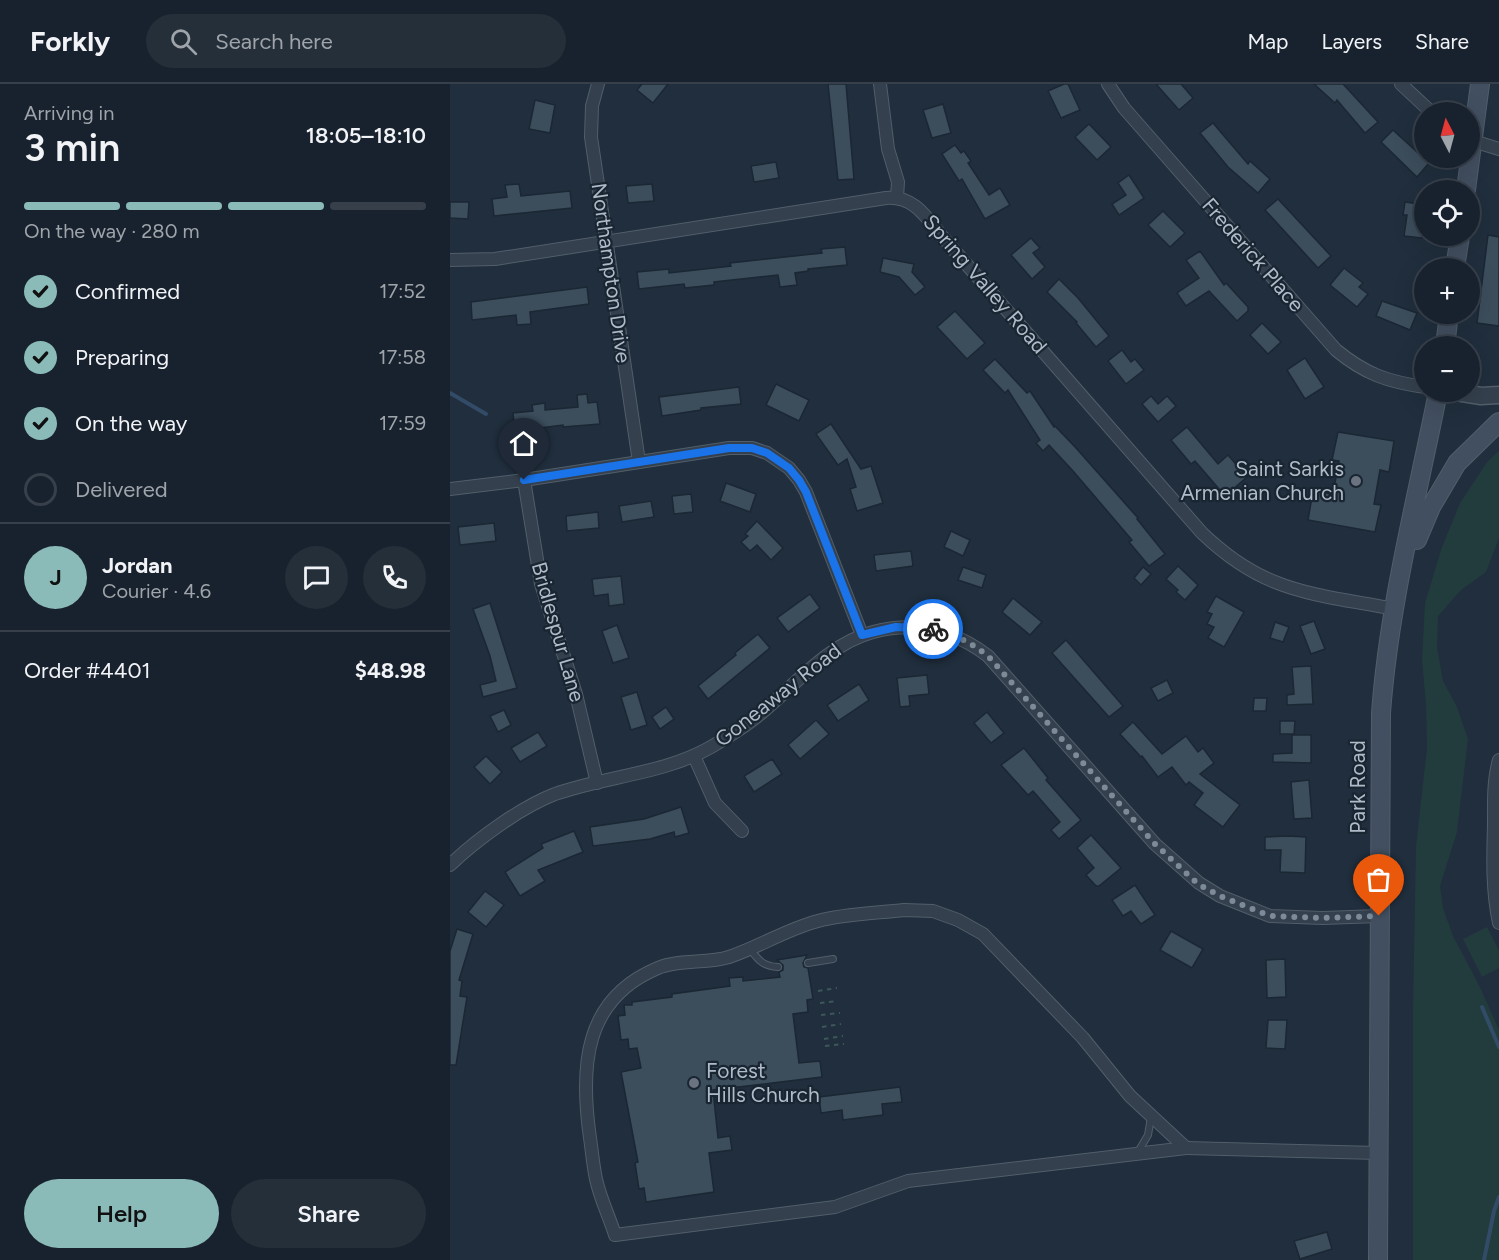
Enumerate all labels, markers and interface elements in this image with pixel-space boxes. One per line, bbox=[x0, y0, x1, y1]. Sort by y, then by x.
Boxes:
search box bbox=[146, 14, 566, 68]
text: Forkly bbox=[30, 24, 110, 58]
icon: search bbox=[167, 25, 200, 58]
text: Search here bbox=[215, 28, 333, 55]
text: Map bbox=[1248, 29, 1288, 54]
text: Layers bbox=[1321, 29, 1382, 54]
text: Share bbox=[1415, 29, 1469, 54]
text: Arriving in bbox=[24, 101, 114, 125]
north arrow bbox=[1414, 102, 1480, 168]
map controls bbox=[1414, 102, 1480, 402]
text: 18:05–18:10 bbox=[306, 122, 426, 149]
text: 3 min bbox=[24, 124, 120, 171]
button: locate bbox=[1414, 180, 1480, 246]
street label: Northampton Drive bbox=[586, 181, 637, 365]
street label: Frederick Place bbox=[1197, 193, 1310, 317]
street label: Spring Valley Road bbox=[918, 209, 1053, 358]
text: On the way · 280 m bbox=[24, 219, 199, 243]
button: + bbox=[1414, 258, 1480, 324]
icon: check bbox=[24, 275, 57, 308]
text: Confirmed bbox=[75, 278, 180, 305]
text: 17:52 bbox=[379, 279, 426, 303]
button: − bbox=[1414, 336, 1480, 402]
icon: check bbox=[24, 341, 57, 374]
text: Preparing bbox=[75, 344, 169, 371]
text: 17:58 bbox=[378, 345, 426, 369]
icon: check bbox=[24, 407, 57, 440]
text: On the way bbox=[75, 410, 187, 437]
text: 17:59 bbox=[379, 411, 426, 435]
pin bbox=[498, 418, 549, 480]
icon: home bbox=[507, 427, 540, 460]
place label: Saint Sarkis Armenian Church bbox=[1180, 456, 1344, 505]
marker: Saint Sarkis Armenian Church bbox=[1349, 474, 1363, 488]
text: Delivered bbox=[75, 476, 168, 503]
button: chat bbox=[285, 546, 348, 609]
button: phone bbox=[363, 546, 426, 609]
text: Jordan bbox=[102, 552, 173, 579]
street label: Bridlespur Lane bbox=[527, 559, 590, 705]
text: J bbox=[49, 564, 62, 591]
text: Courier · 4.6 bbox=[102, 579, 211, 603]
courier bbox=[903, 599, 963, 659]
icon: bike bbox=[917, 613, 950, 646]
street label: Goneaway Road bbox=[710, 638, 846, 752]
text: Order #4401 bbox=[24, 657, 151, 684]
text: $48.98 bbox=[355, 657, 426, 684]
street label: Park Road bbox=[1345, 740, 1370, 834]
pin bbox=[1353, 854, 1404, 916]
icon: bag bbox=[1362, 863, 1395, 896]
place label: Forest Hills Church bbox=[706, 1058, 820, 1107]
marker: Forest Hills Church bbox=[687, 1076, 701, 1090]
button: Help bbox=[24, 1179, 219, 1248]
button: Share bbox=[231, 1179, 426, 1248]

